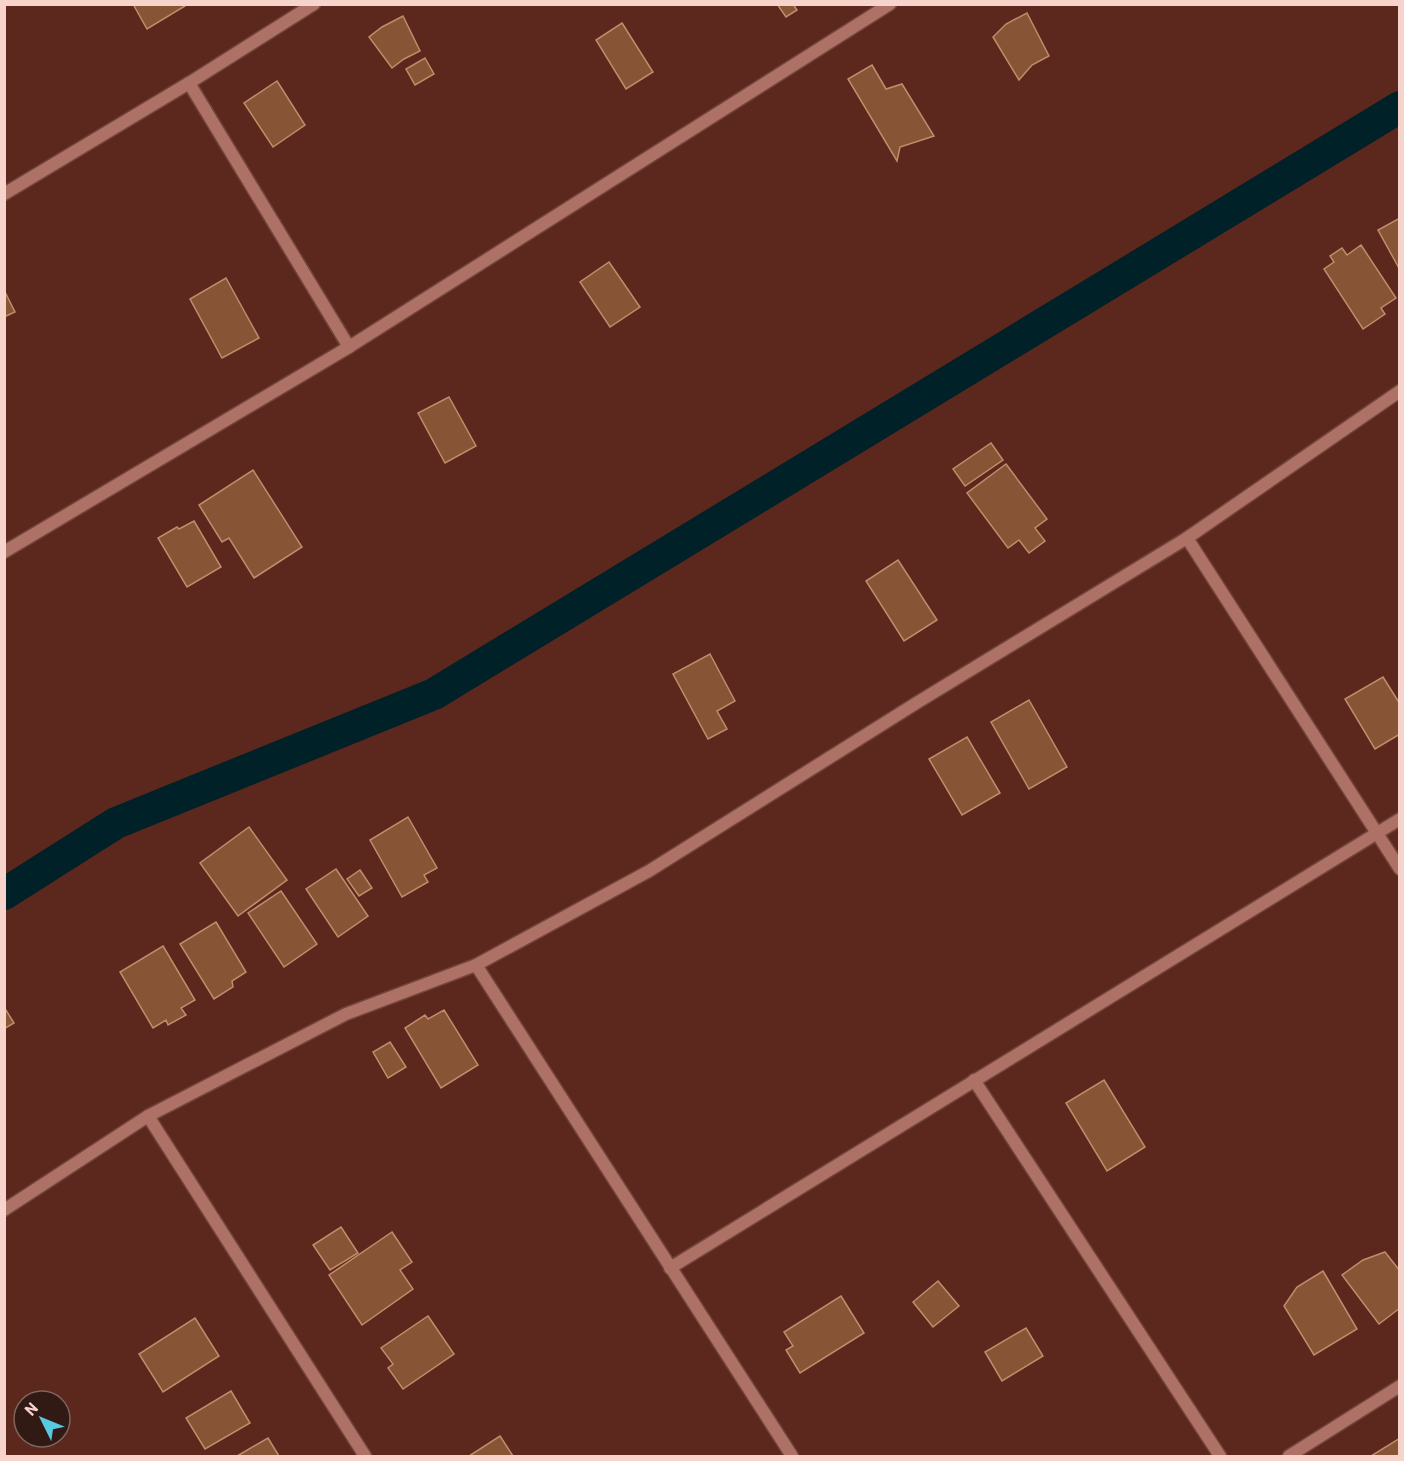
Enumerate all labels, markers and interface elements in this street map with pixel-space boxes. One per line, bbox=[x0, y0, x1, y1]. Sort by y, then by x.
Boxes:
north arrow bbox=[12, 1389, 72, 1449]
text: N bbox=[20, 1398, 41, 1419]

